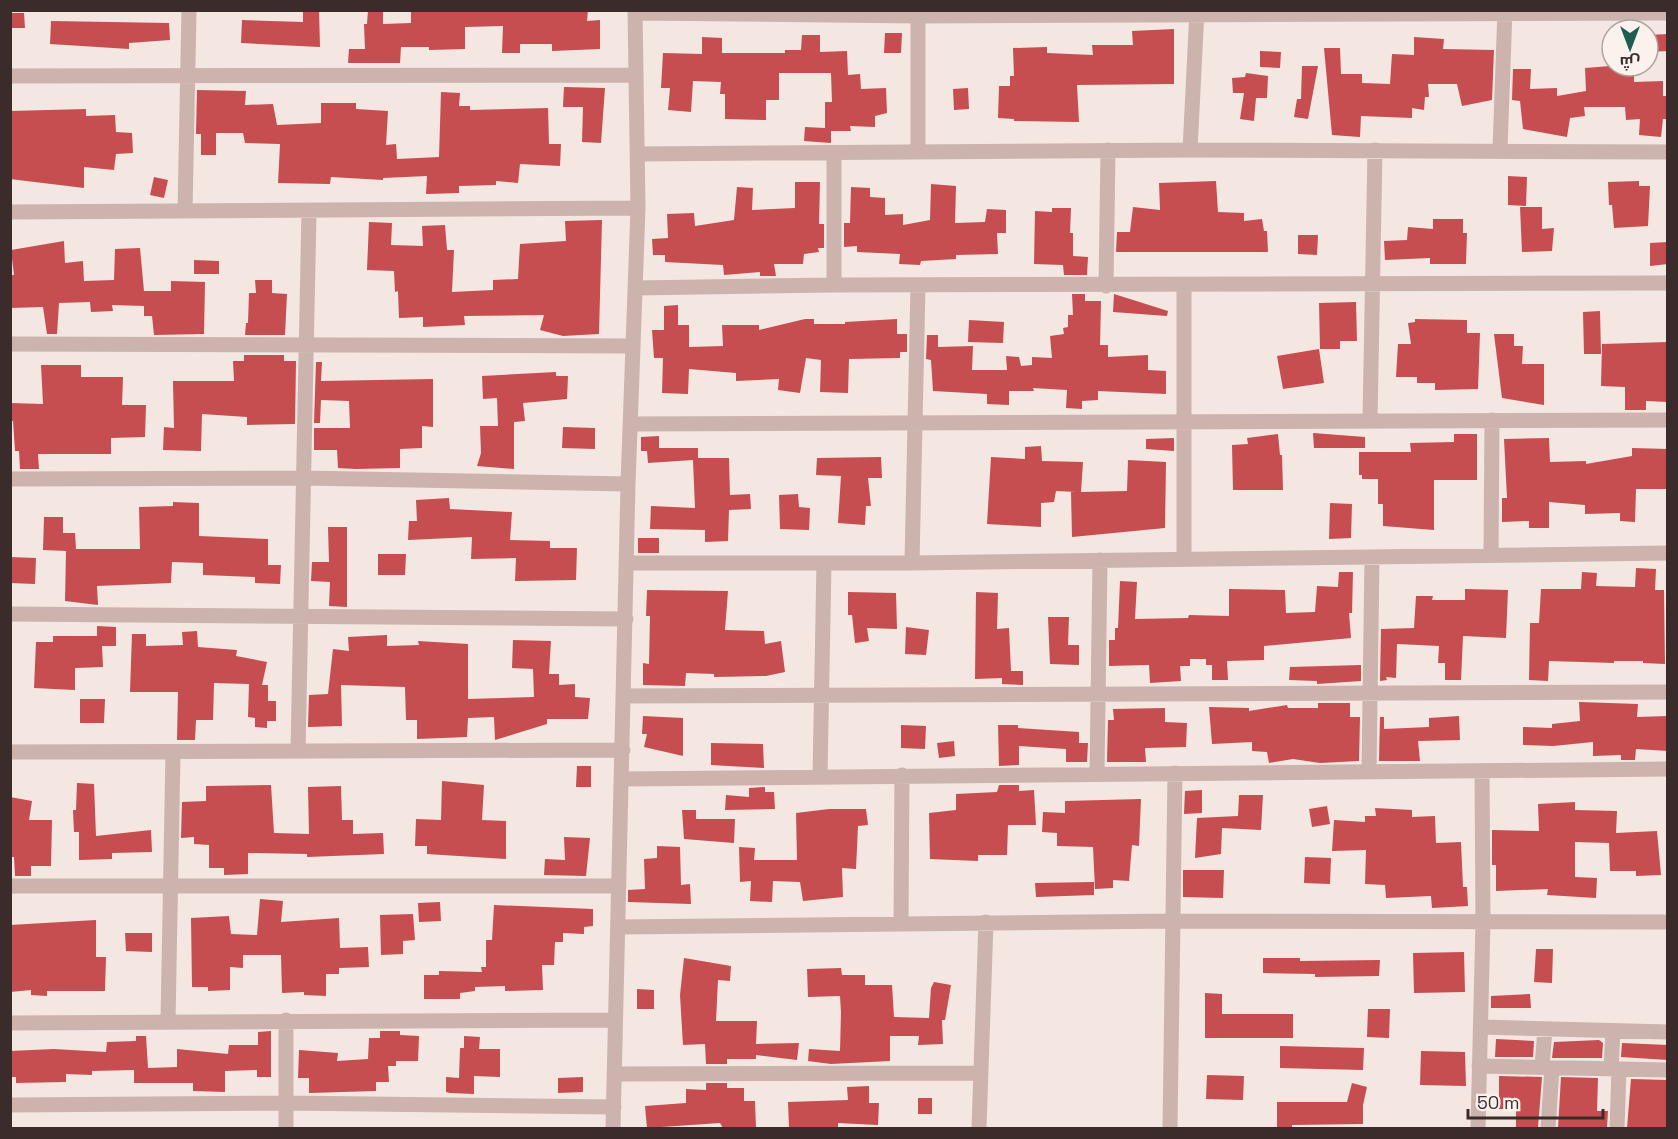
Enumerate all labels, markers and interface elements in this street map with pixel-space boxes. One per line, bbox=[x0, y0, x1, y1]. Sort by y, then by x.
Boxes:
north arrow bbox=[1600, 18, 1660, 78]
text: ش bbox=[1620, 52, 1640, 73]
scale bar bbox=[1468, 1082, 1603, 1120]
text: 50 m bbox=[1477, 1091, 1519, 1114]

